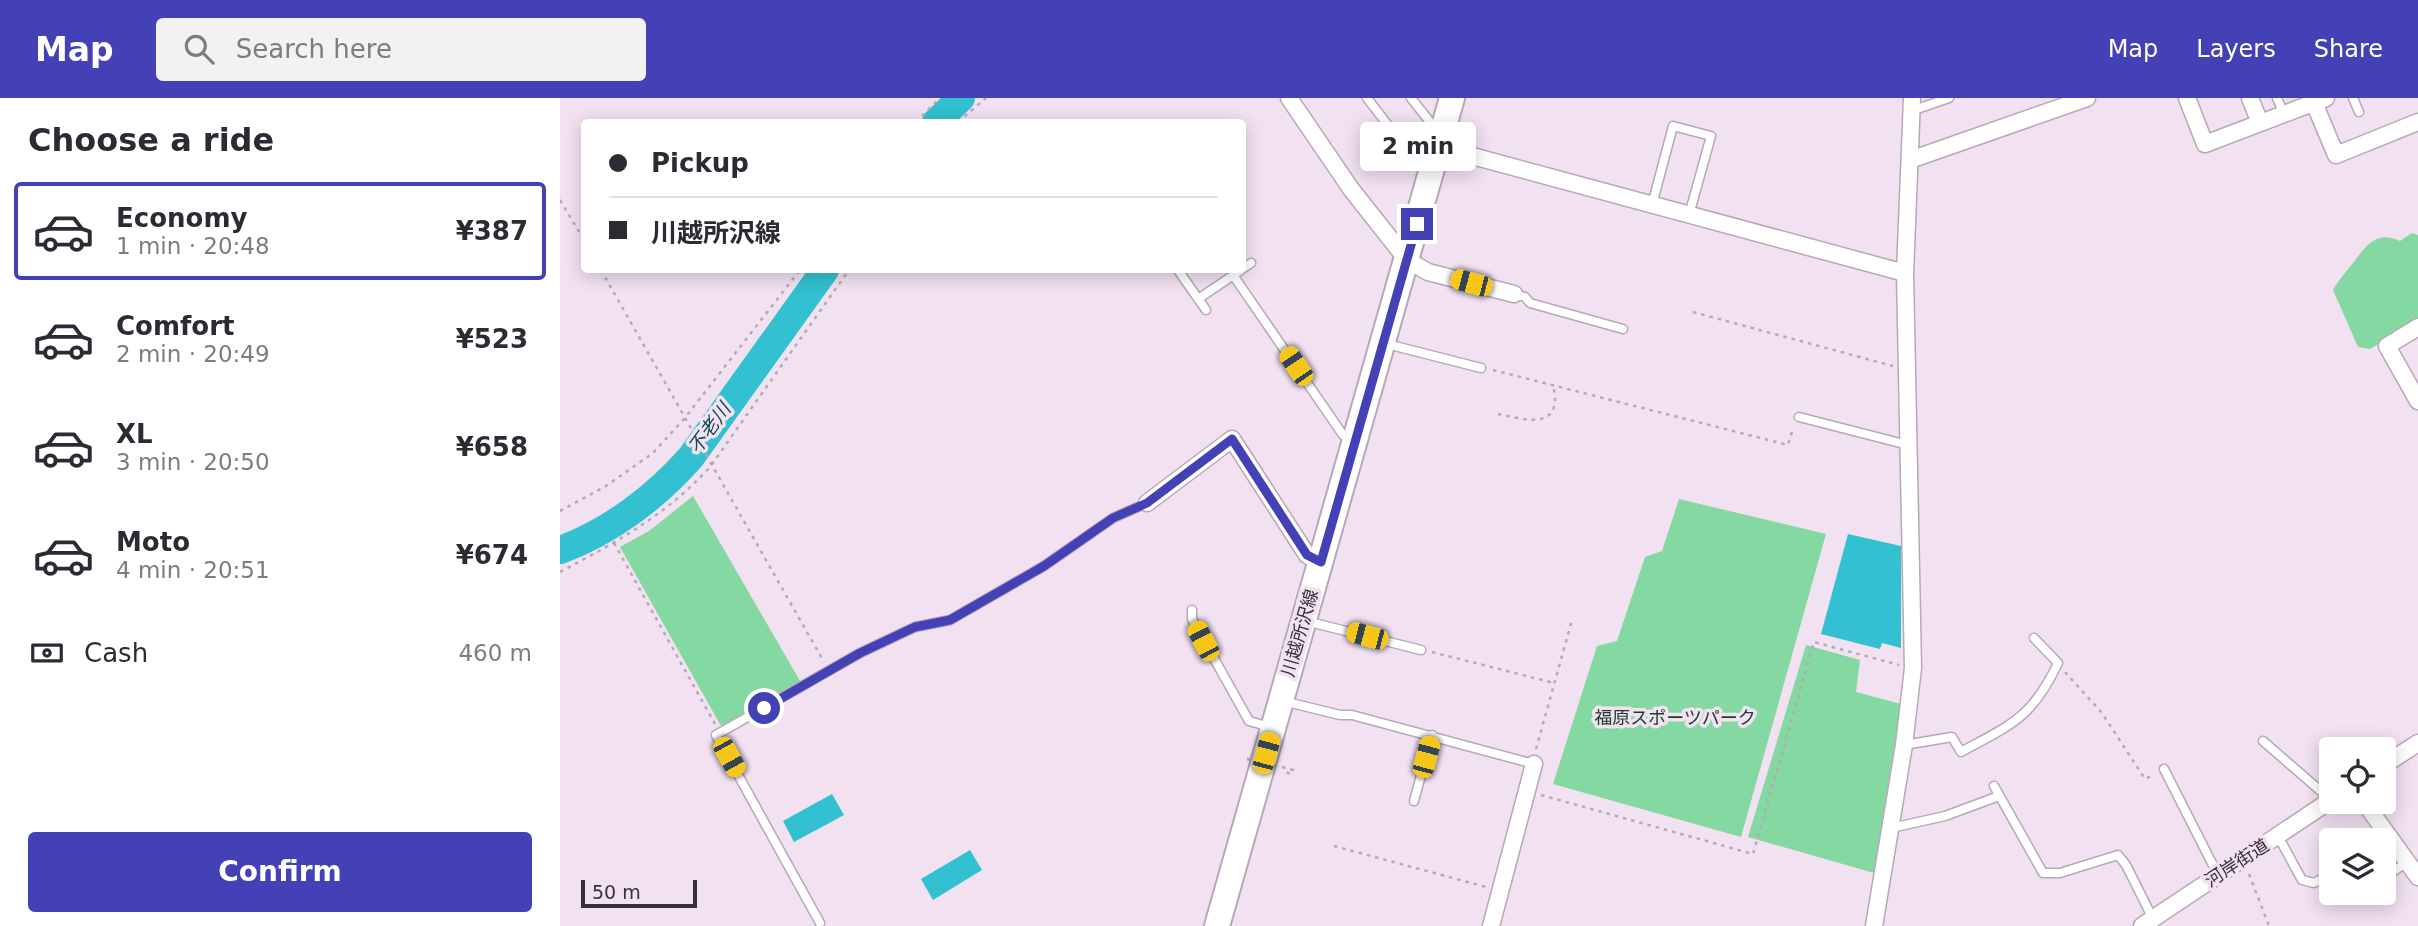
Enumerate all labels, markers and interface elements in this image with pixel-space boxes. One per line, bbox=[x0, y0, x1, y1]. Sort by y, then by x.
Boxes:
search box bbox=[156, 18, 646, 81]
text: Map bbox=[35, 30, 114, 69]
icon: search bbox=[180, 30, 218, 68]
text: Search here bbox=[236, 34, 392, 64]
text: Map bbox=[2108, 35, 2158, 63]
text: Layers bbox=[2196, 35, 2276, 63]
text: Share bbox=[2314, 35, 2383, 63]
text: Choose a ride bbox=[28, 121, 274, 159]
callout: 2 min bbox=[1359, 122, 1475, 172]
text: 2 min bbox=[1382, 133, 1454, 159]
text: Pickup bbox=[651, 148, 749, 178]
icon: car bbox=[32, 200, 95, 263]
text: Economy bbox=[116, 203, 247, 233]
route end bbox=[1401, 208, 1433, 240]
text: ¥387 bbox=[456, 216, 528, 246]
text: 川越所沢線 bbox=[651, 218, 781, 248]
text: 1 min · 20:48 bbox=[116, 233, 270, 259]
car bbox=[1448, 267, 1495, 299]
icon: car bbox=[32, 308, 95, 371]
text: Comfort bbox=[116, 311, 234, 341]
text: ¥523 bbox=[456, 324, 528, 354]
text: 2 min · 20:49 bbox=[116, 341, 270, 367]
car bbox=[1276, 343, 1317, 389]
water label: 不老川 bbox=[683, 397, 736, 458]
icon: car bbox=[32, 416, 95, 479]
text: XL bbox=[116, 419, 153, 449]
text: ¥658 bbox=[456, 432, 528, 462]
text: 3 min · 20:50 bbox=[116, 449, 270, 475]
icon: car bbox=[32, 524, 95, 587]
text: Moto bbox=[116, 527, 190, 557]
text: ¥674 bbox=[456, 540, 528, 570]
text: 4 min · 20:51 bbox=[116, 557, 270, 583]
street label: 川越所沢線 bbox=[1277, 587, 1322, 679]
car bbox=[1184, 618, 1223, 664]
car bbox=[1344, 620, 1391, 652]
icon: cash bbox=[28, 634, 66, 672]
text: Cash bbox=[84, 638, 148, 668]
text: 460 m bbox=[458, 640, 532, 666]
route start bbox=[748, 692, 780, 724]
park label: 福原スポーツパーク bbox=[1594, 707, 1756, 728]
car bbox=[1251, 730, 1282, 776]
car bbox=[710, 734, 749, 780]
car bbox=[1411, 734, 1442, 780]
map controls bbox=[2319, 737, 2396, 905]
button: locate bbox=[2319, 737, 2396, 814]
button: layers bbox=[2319, 828, 2396, 905]
button: Confirm bbox=[28, 832, 532, 912]
street label: 河岸街道 bbox=[2201, 834, 2273, 891]
scale bar bbox=[581, 877, 696, 909]
text: 50 m bbox=[592, 881, 641, 903]

